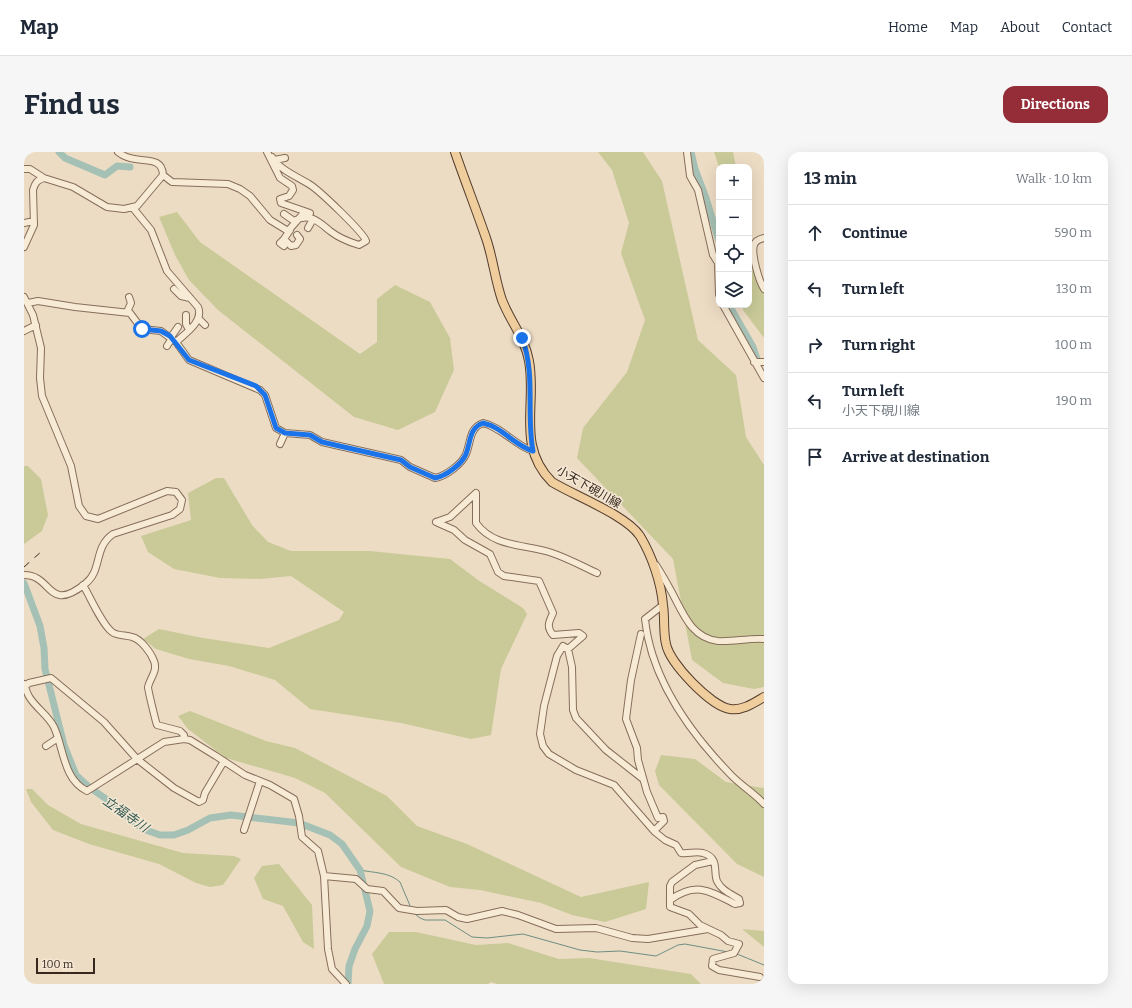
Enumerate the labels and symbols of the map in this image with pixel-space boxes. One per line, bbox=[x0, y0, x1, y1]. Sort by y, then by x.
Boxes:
route start bbox=[133, 320, 151, 338]
route end bbox=[513, 329, 531, 347]
street label: 小天下硯川線 bbox=[554, 463, 624, 511]
water label: 立福寺川 bbox=[100, 793, 153, 836]
scale bar bbox=[36, 956, 95, 975]

